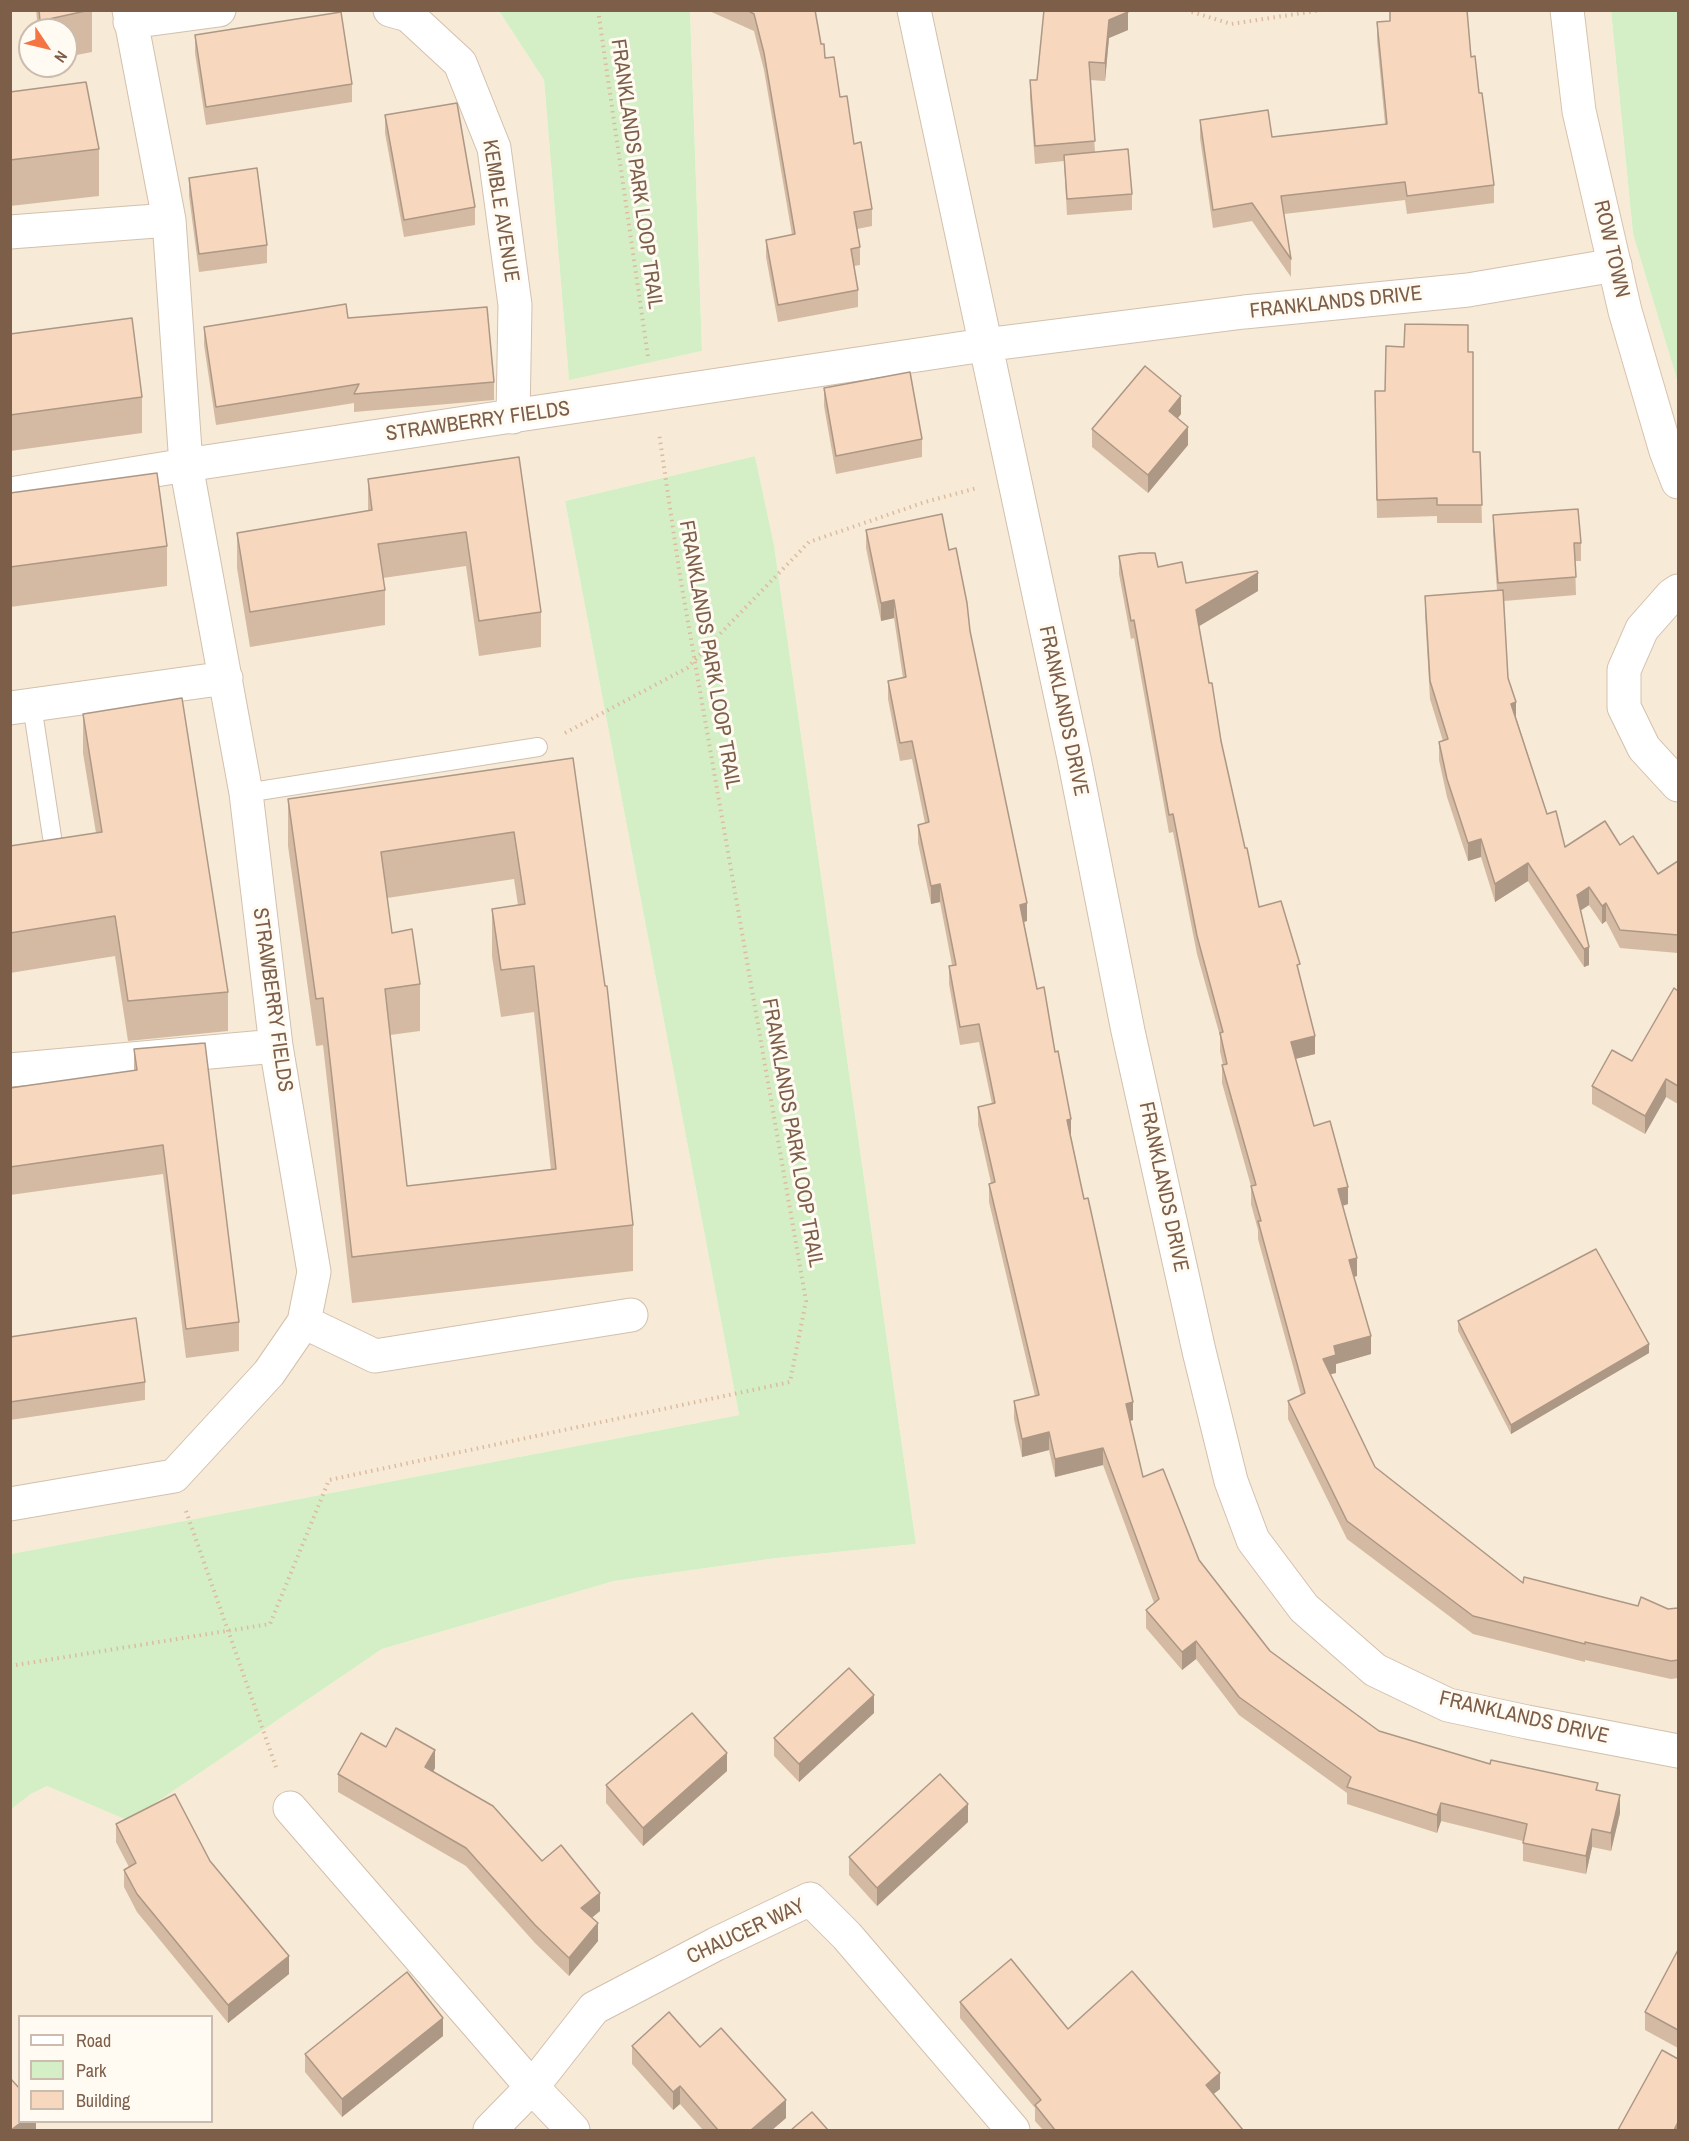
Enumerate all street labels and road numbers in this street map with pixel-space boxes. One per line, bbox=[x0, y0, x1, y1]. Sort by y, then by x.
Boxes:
street label: FRANKLANDS PARK LOOP TRAIL bbox=[605, 37, 667, 311]
street label: KEMBLE AVENUE bbox=[476, 138, 524, 284]
street label: ROW TOWN bbox=[1588, 198, 1634, 300]
street label: FRANKLANDS DRIVE bbox=[1249, 281, 1423, 325]
street label: STRAWBERRY FIELDS bbox=[384, 397, 572, 447]
street label: FRANKLANDS PARK LOOP TRAIL bbox=[673, 519, 745, 791]
street label: FRANKLANDS DRIVE bbox=[1033, 624, 1093, 798]
street label: STRAWBERRY FIELDS bbox=[247, 906, 297, 1094]
street label: FRANKLANDS PARK LOOP TRAIL bbox=[756, 997, 828, 1269]
street label: FRANKLANDS DRIVE bbox=[1133, 1100, 1193, 1274]
street label: FRANKLANDS DRIVE bbox=[1437, 1686, 1611, 1750]
street label: CHAUCER WAY bbox=[683, 1894, 809, 1970]

